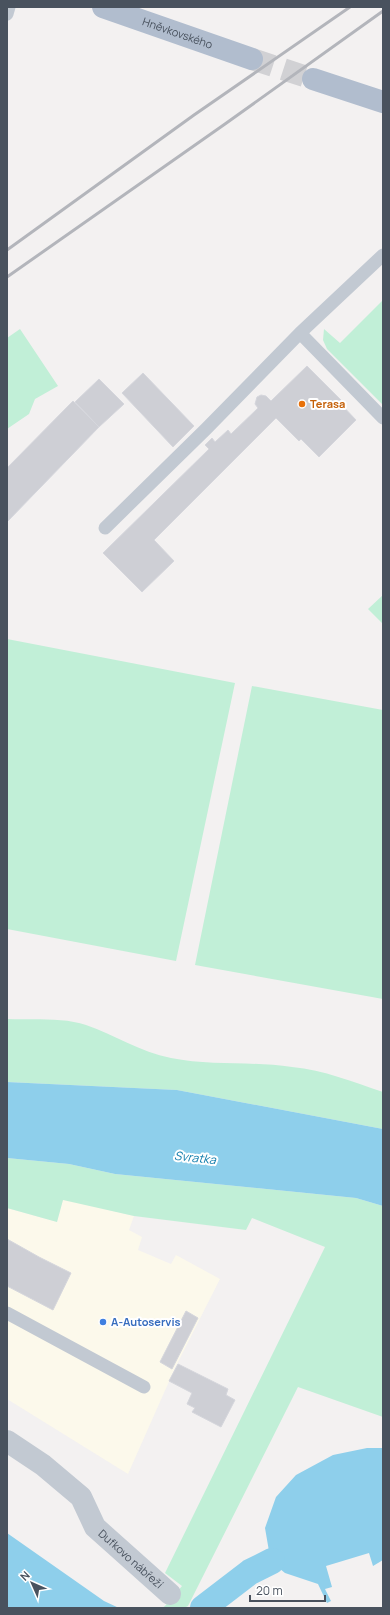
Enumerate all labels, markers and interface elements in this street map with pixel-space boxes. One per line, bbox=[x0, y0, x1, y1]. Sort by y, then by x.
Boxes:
street label: Hněvkovského bbox=[141, 13, 215, 52]
place label: Terasa bbox=[310, 396, 345, 411]
marker: Terasa bbox=[297, 399, 307, 409]
water label: Svratka bbox=[173, 1147, 218, 1168]
place label: A-Autoservis bbox=[111, 1314, 181, 1329]
marker: A-Autoservis bbox=[98, 1317, 108, 1327]
street label: Dufkovo nábřeží bbox=[96, 1526, 167, 1592]
north arrow bbox=[12, 1563, 52, 1603]
text: N bbox=[16, 1567, 33, 1584]
scale bar bbox=[250, 1577, 325, 1603]
text: 20 m bbox=[256, 1582, 283, 1599]

